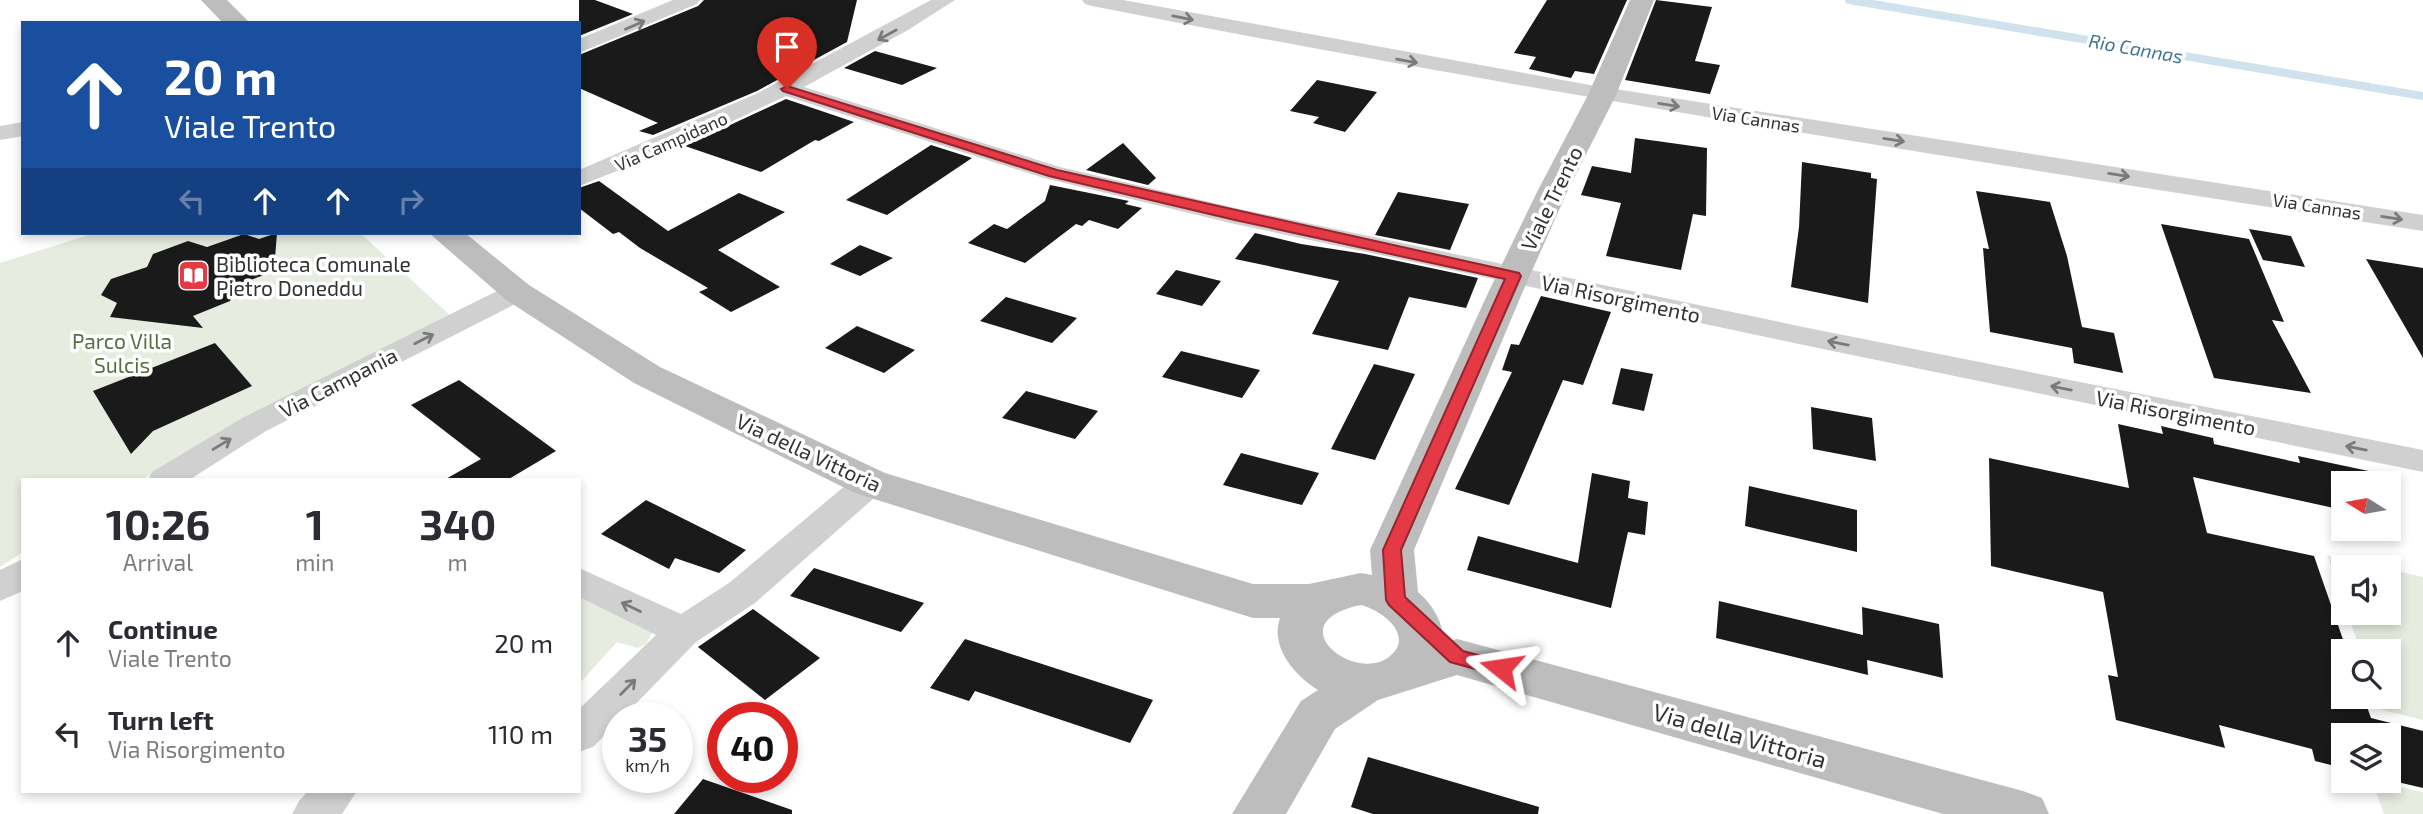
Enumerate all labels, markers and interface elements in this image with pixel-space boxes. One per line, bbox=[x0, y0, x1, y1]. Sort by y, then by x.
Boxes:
one-way arrow bbox=[1171, 12, 1194, 26]
pin bbox=[757, 17, 817, 89]
one-way arrow bbox=[624, 18, 645, 31]
icon: arrive bbox=[768, 28, 806, 66]
one-way arrow bbox=[877, 28, 897, 42]
water label: Rio Cannas bbox=[2087, 28, 2185, 68]
text: 20 m bbox=[164, 46, 277, 105]
icon: ahead bbox=[49, 49, 140, 140]
one-way arrow bbox=[1395, 55, 1418, 68]
one-way arrow bbox=[1657, 99, 1680, 112]
street label: Via Cannas bbox=[1710, 101, 1802, 137]
text: Viale Trento bbox=[164, 106, 336, 144]
street label: Via Campidano bbox=[611, 106, 731, 176]
one-way arrow bbox=[1882, 134, 1905, 147]
street label: Viale Trento bbox=[1515, 142, 1587, 254]
one-way arrow bbox=[2107, 169, 2130, 182]
icon: left bbox=[173, 182, 211, 220]
icon: ahead bbox=[246, 182, 284, 220]
icon: ahead bbox=[319, 182, 357, 220]
icon: right bbox=[392, 182, 430, 220]
street label: Via Cannas bbox=[2271, 188, 2363, 224]
one-way arrow bbox=[2380, 212, 2403, 225]
place label: Biblioteca Comunale Pietro Doneddu bbox=[216, 251, 411, 300]
library icon: Biblioteca Comunale Pietro Doneddu bbox=[176, 258, 210, 292]
street label: Via Risorgimento bbox=[1539, 269, 1703, 327]
park label: Parco Villa Sulcis bbox=[72, 328, 172, 377]
one-way arrow bbox=[413, 331, 434, 345]
one-way arrow bbox=[1827, 336, 1850, 350]
street label: Via Campania bbox=[275, 342, 401, 422]
one-way arrow bbox=[2050, 381, 2073, 395]
street label: Via Risorgimento bbox=[2094, 384, 2258, 440]
street label: Via della Vittoria bbox=[733, 408, 885, 496]
one-way arrow bbox=[212, 437, 232, 451]
one-way arrow bbox=[2345, 440, 2368, 454]
north arrow bbox=[2331, 471, 2401, 541]
map controls bbox=[2331, 471, 2401, 793]
text: 10:26 bbox=[106, 498, 210, 548]
text: 1 bbox=[306, 498, 324, 548]
text: 340 bbox=[419, 498, 496, 548]
text: Arrival bbox=[123, 548, 193, 576]
text: min bbox=[295, 548, 334, 576]
text: m bbox=[448, 548, 468, 576]
button: sound bbox=[2331, 555, 2401, 625]
one-way arrow bbox=[621, 599, 642, 613]
text: Continue bbox=[108, 613, 218, 644]
icon: ahead bbox=[49, 624, 87, 662]
text: 20 m bbox=[494, 627, 553, 658]
position arrow bbox=[1464, 631, 1538, 705]
button: search bbox=[2331, 639, 2401, 709]
text: Viale Trento bbox=[108, 644, 232, 672]
one-way arrow bbox=[619, 679, 636, 696]
street label: Via della Vittoria bbox=[1650, 696, 1830, 774]
speed limit sign: 40 bbox=[707, 702, 798, 793]
text: Turn left bbox=[108, 704, 214, 735]
icon: left bbox=[49, 715, 87, 753]
text: 35 bbox=[628, 717, 667, 759]
text: 110 m bbox=[488, 718, 553, 749]
button: layers bbox=[2331, 723, 2401, 793]
text: Via Risorgimento bbox=[108, 735, 286, 763]
text: km/h bbox=[625, 754, 670, 776]

